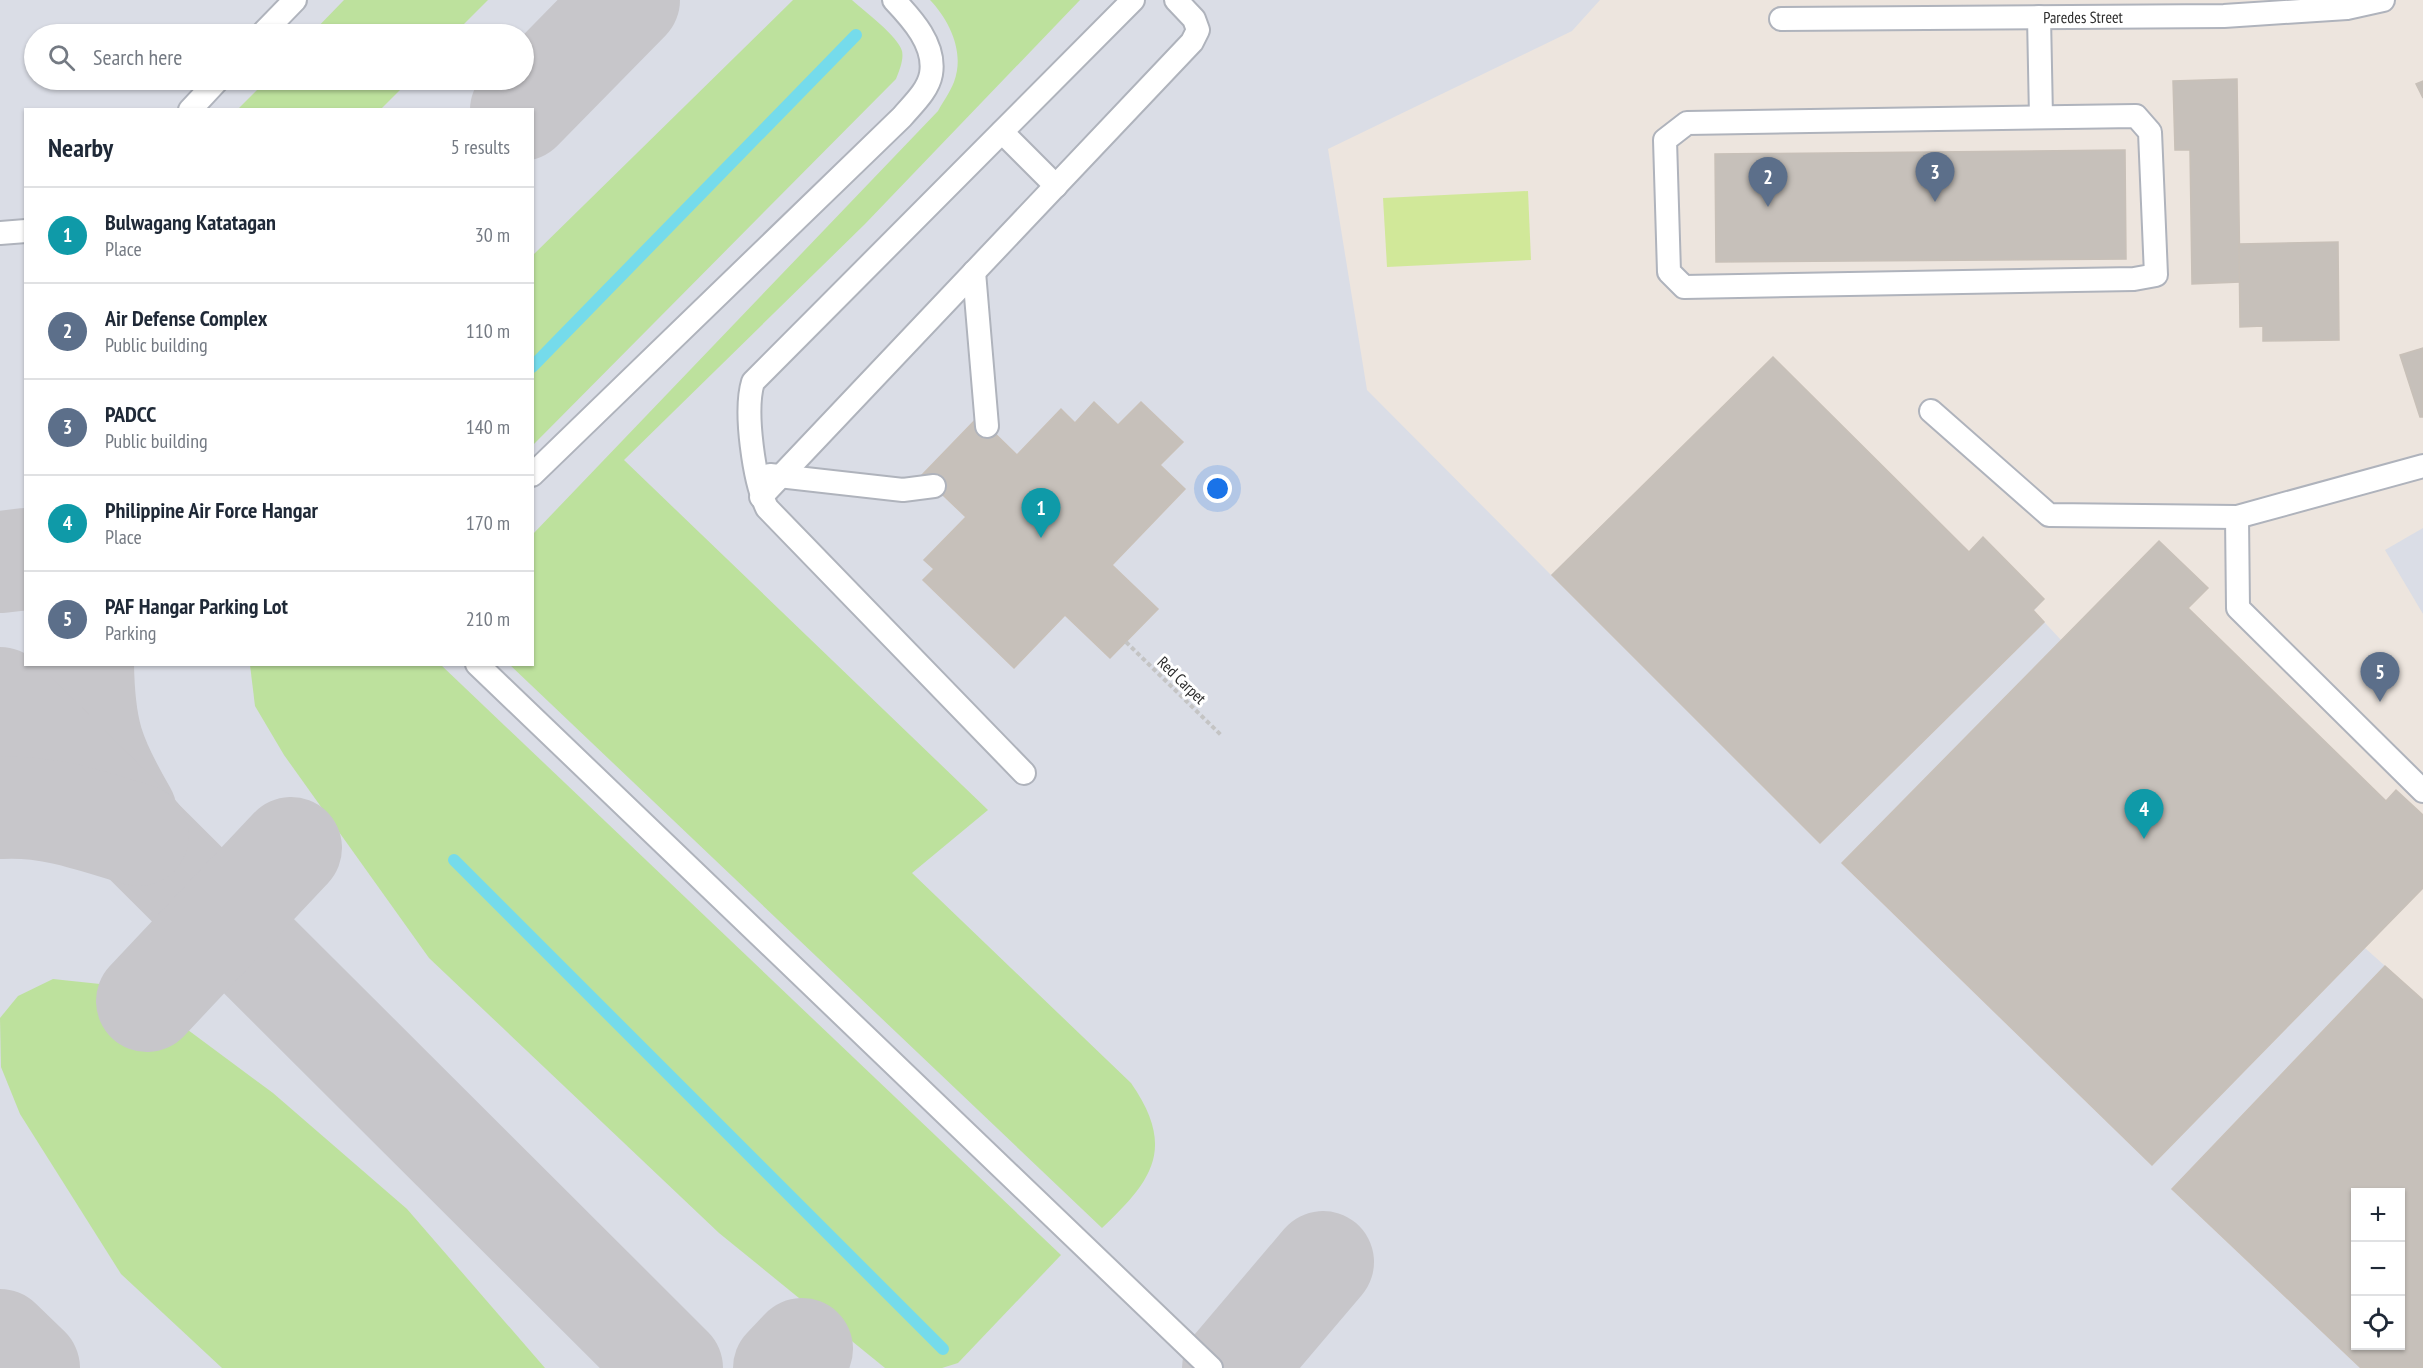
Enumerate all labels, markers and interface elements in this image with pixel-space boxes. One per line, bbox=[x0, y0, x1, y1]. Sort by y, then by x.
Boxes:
street label: Paredes Street bbox=[2043, 7, 2124, 27]
search box bbox=[24, 24, 534, 90]
icon: search bbox=[45, 41, 78, 74]
text: Search here bbox=[93, 43, 182, 71]
text: Nearby bbox=[48, 131, 113, 164]
text: 5 results bbox=[451, 134, 510, 160]
pin: 3 bbox=[1916, 152, 1954, 202]
pin: 2 bbox=[1748, 158, 1788, 207]
text: Bulwagang Katatagan bbox=[105, 208, 276, 236]
text: 1 bbox=[63, 222, 72, 248]
text: 30 m bbox=[475, 222, 510, 248]
text: Place bbox=[105, 236, 142, 262]
text: Air Defense Complex bbox=[105, 304, 267, 332]
text: 2 bbox=[63, 318, 72, 344]
text: 110 m bbox=[466, 318, 510, 344]
text: Public building bbox=[105, 332, 208, 358]
text: PADCC bbox=[105, 400, 156, 428]
text: 3 bbox=[63, 414, 72, 440]
text: 140 m bbox=[466, 414, 510, 440]
text: Public building bbox=[105, 428, 208, 454]
your location bbox=[1203, 474, 1232, 503]
pin: 1 bbox=[1022, 488, 1060, 538]
text: Philippine Air Force Hangar bbox=[105, 496, 318, 524]
text: 4 bbox=[63, 510, 72, 536]
text: 170 m bbox=[466, 510, 510, 536]
text: Place bbox=[105, 524, 142, 550]
text: PAF Hangar Parking Lot bbox=[105, 592, 288, 620]
text: 5 bbox=[63, 606, 72, 632]
text: 210 m bbox=[466, 606, 510, 632]
text: Parking bbox=[105, 620, 156, 646]
street label: Red Carpet bbox=[1154, 652, 1211, 708]
pin: 5 bbox=[2360, 652, 2400, 702]
pin: 4 bbox=[2124, 790, 2164, 839]
map controls bbox=[2351, 1188, 2405, 1350]
button: + bbox=[2351, 1188, 2405, 1242]
button: − bbox=[2351, 1242, 2405, 1296]
button: locate bbox=[2351, 1296, 2405, 1350]

